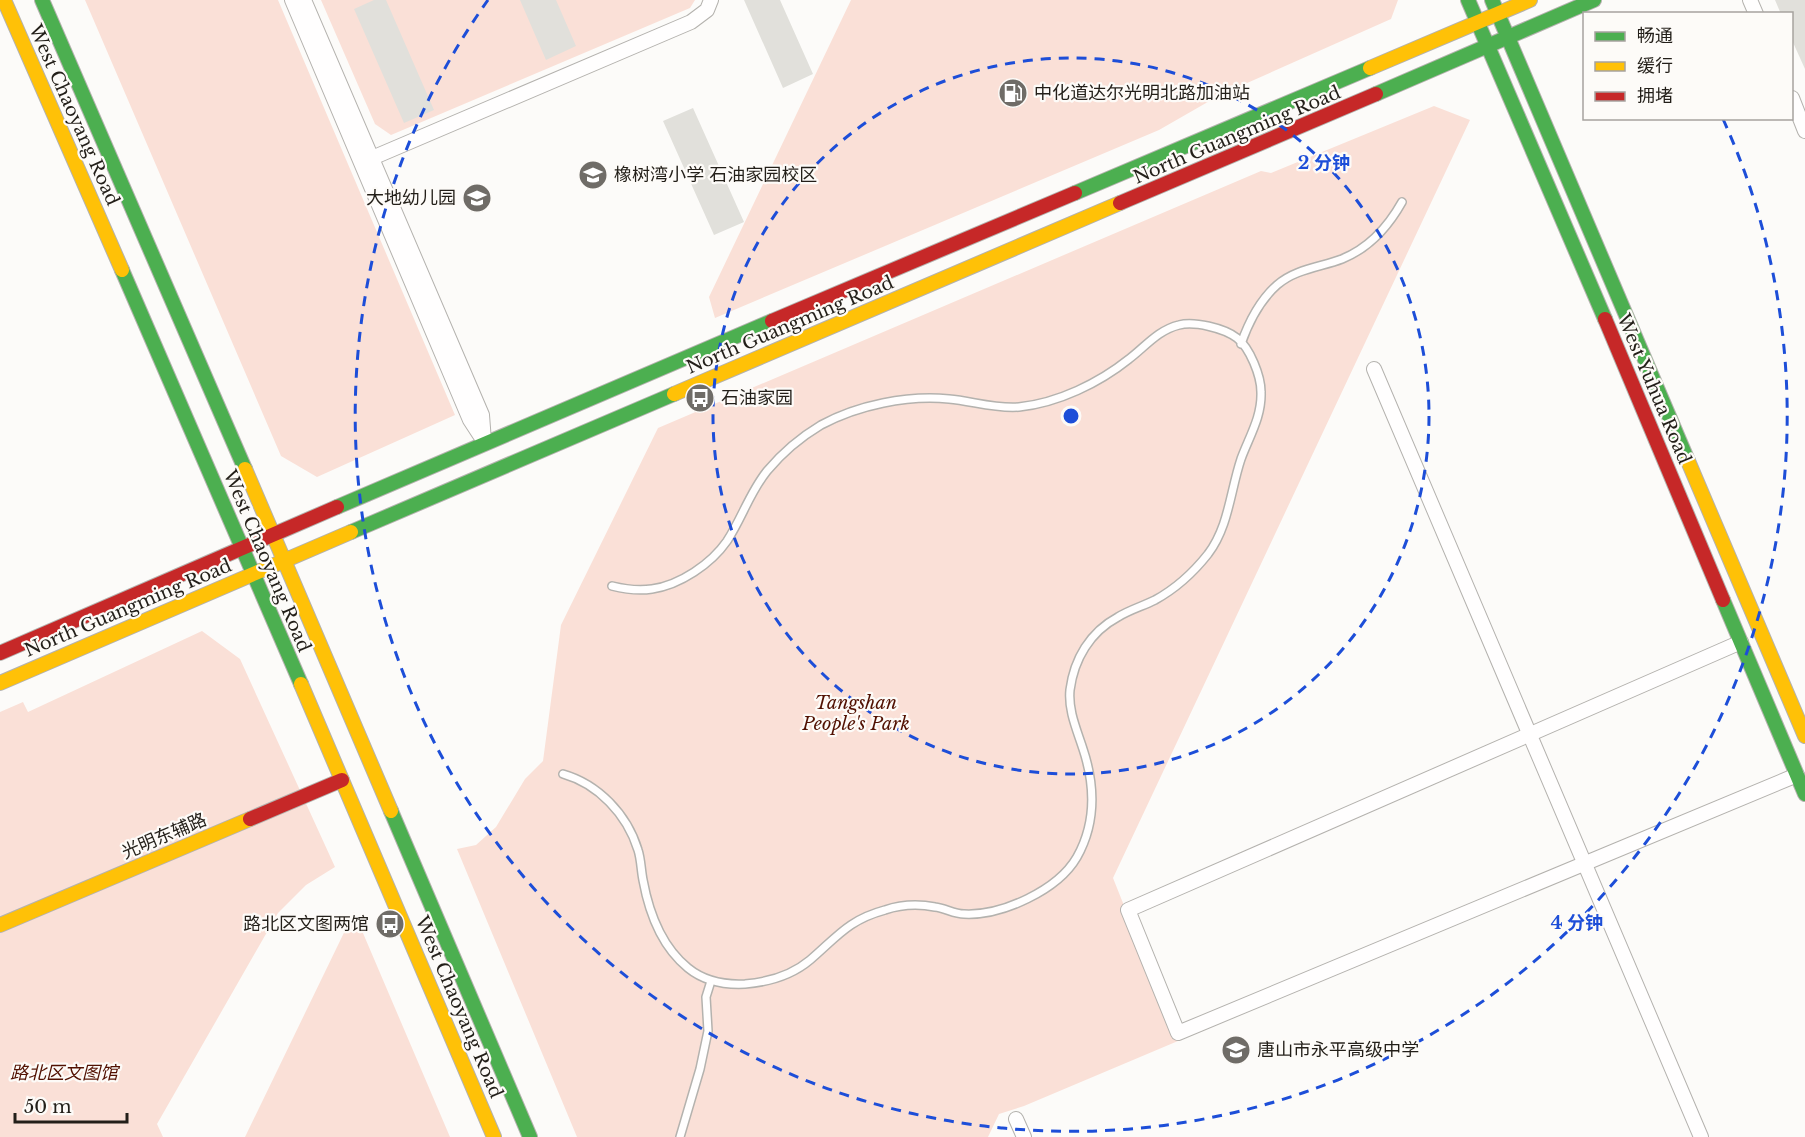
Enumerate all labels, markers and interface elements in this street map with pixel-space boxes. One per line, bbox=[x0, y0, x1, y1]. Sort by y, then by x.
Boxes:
legend bbox=[1583, 12, 1793, 120]
street label: West Chaoyang Road bbox=[24, 20, 124, 209]
text: 畅通 bbox=[1637, 25, 1673, 47]
text: 缓行 bbox=[1637, 55, 1673, 77]
fuel station icon: 中化道达尔光明北路加油站 bbox=[997, 77, 1029, 109]
street label: North Guangming Road bbox=[1130, 81, 1344, 189]
place label: 中化道达尔光明北路加油站 bbox=[1034, 82, 1250, 104]
text: 拥堵 bbox=[1637, 85, 1673, 107]
text: 2 分钟 bbox=[1298, 152, 1350, 174]
school or university icon: 橡树湾小学 石油家园校区 bbox=[577, 159, 609, 191]
place label: 橡树湾小学 石油家园校区 bbox=[614, 164, 817, 186]
school or university icon: 大地幼儿园 bbox=[461, 182, 493, 214]
place label: 大地幼儿园 bbox=[366, 187, 456, 209]
street label: North Guangming Road bbox=[683, 271, 897, 379]
street label: West Yuhua Road bbox=[1612, 310, 1696, 467]
bus stop icon: 石油家园 bbox=[684, 382, 716, 414]
place label: 石油家园 bbox=[721, 387, 793, 409]
centre of rings bbox=[1061, 406, 1081, 426]
street label: West Chaoyang Road bbox=[218, 466, 315, 655]
street label: North Guangming Road bbox=[21, 554, 235, 662]
park label: Tangshan People's Park bbox=[801, 692, 910, 735]
street label: 光明东辅路 bbox=[118, 808, 210, 864]
bus stop icon: 路北区文图两馆 bbox=[374, 908, 406, 940]
street label: West Chaoyang Road bbox=[410, 912, 507, 1101]
text: 4 分钟 bbox=[1551, 912, 1603, 934]
place label: 路北区文图两馆 bbox=[243, 913, 369, 935]
school or university icon: 唐山市永平高级中学 bbox=[1220, 1034, 1252, 1066]
place label: 唐山市永平高级中学 bbox=[1257, 1039, 1419, 1061]
park label: 路北区文图馆 bbox=[10, 1062, 121, 1084]
scale bar bbox=[15, 1086, 128, 1124]
text: 50 m bbox=[24, 1096, 72, 1118]

